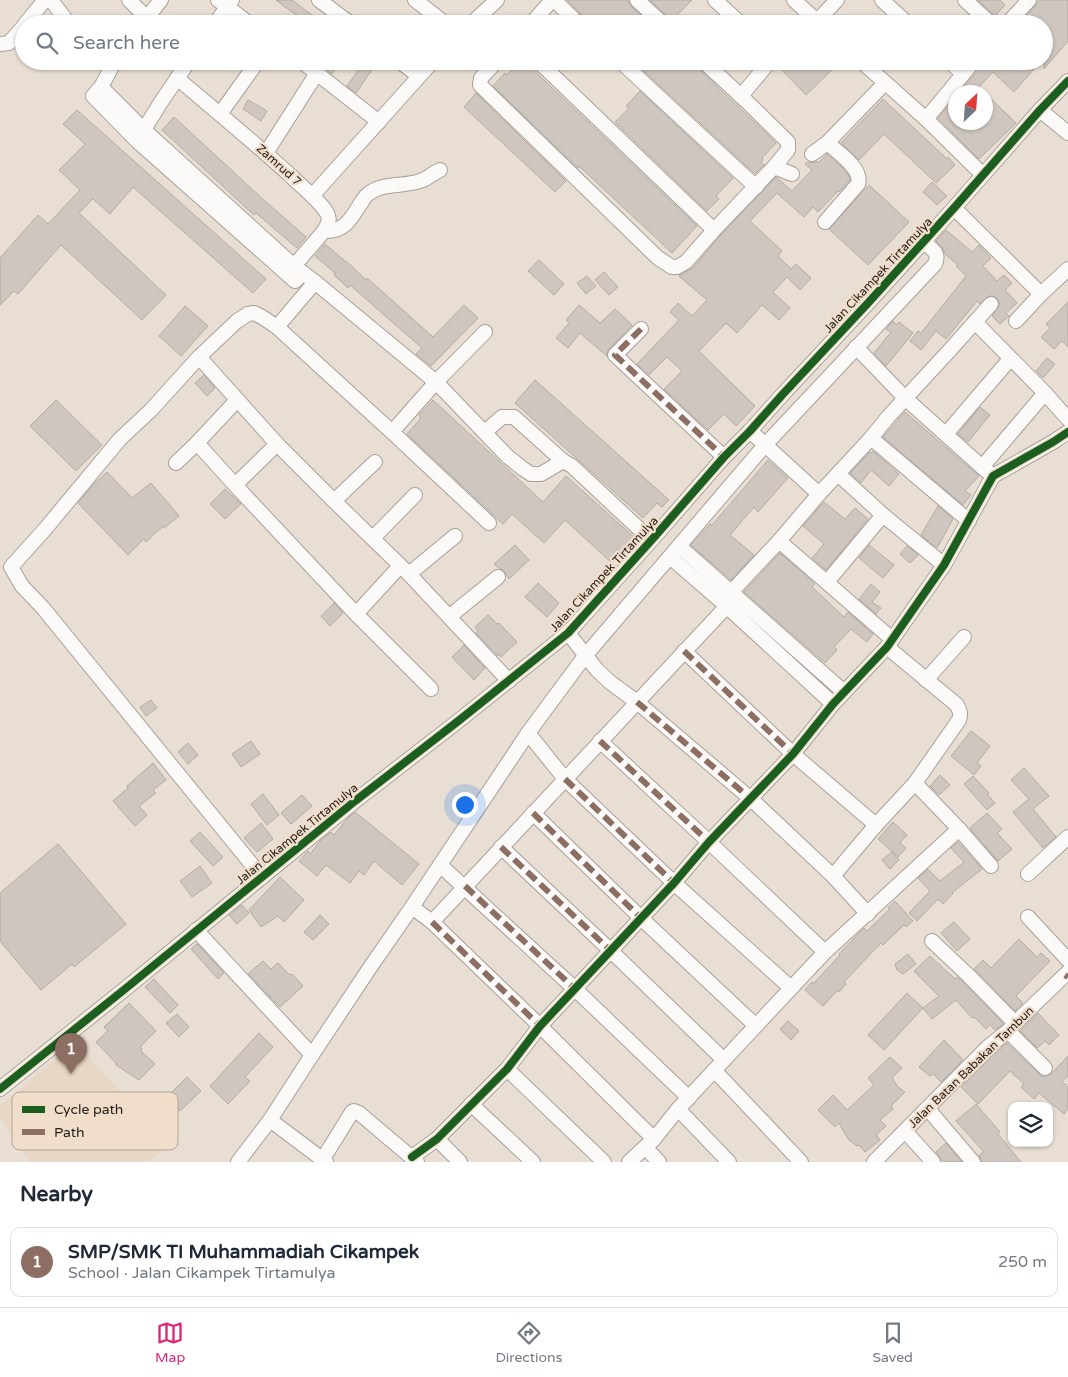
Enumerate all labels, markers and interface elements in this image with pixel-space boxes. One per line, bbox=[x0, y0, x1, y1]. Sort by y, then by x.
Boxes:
search box bbox=[15, 15, 1053, 70]
icon: search bbox=[33, 29, 61, 57]
text: Search here bbox=[73, 32, 180, 54]
north arrow bbox=[948, 85, 993, 130]
street label: Zamrud 7 bbox=[254, 141, 304, 189]
street label: Jalan Cikampek Tirtamulya bbox=[821, 214, 935, 336]
street label: Jalan Cikampek Tirtamulya bbox=[547, 513, 661, 635]
street label: Jalan Cikampek Tirtamulya bbox=[233, 781, 361, 887]
your location bbox=[452, 792, 478, 818]
street label: Jalan Batan Babakan Tambun bbox=[906, 1003, 1036, 1131]
pin: 1 bbox=[55, 1033, 87, 1074]
legend bbox=[12, 1092, 178, 1150]
text: Cycle path bbox=[54, 1101, 123, 1118]
map controls bbox=[1008, 1102, 1053, 1147]
button: layers bbox=[1008, 1102, 1053, 1147]
text: Path bbox=[54, 1124, 85, 1141]
text: Nearby bbox=[20, 1182, 93, 1207]
text: SMP/SMK TI Muhammadiah Cikampek bbox=[68, 1241, 419, 1263]
text: 1 bbox=[32, 1252, 42, 1272]
text: 250 m bbox=[998, 1252, 1047, 1272]
text: School · Jalan Cikampek Tirtamulya bbox=[68, 1263, 335, 1283]
tab: Map bbox=[155, 1319, 185, 1366]
tab: Directions bbox=[495, 1319, 562, 1366]
tab: Saved bbox=[872, 1319, 913, 1366]

